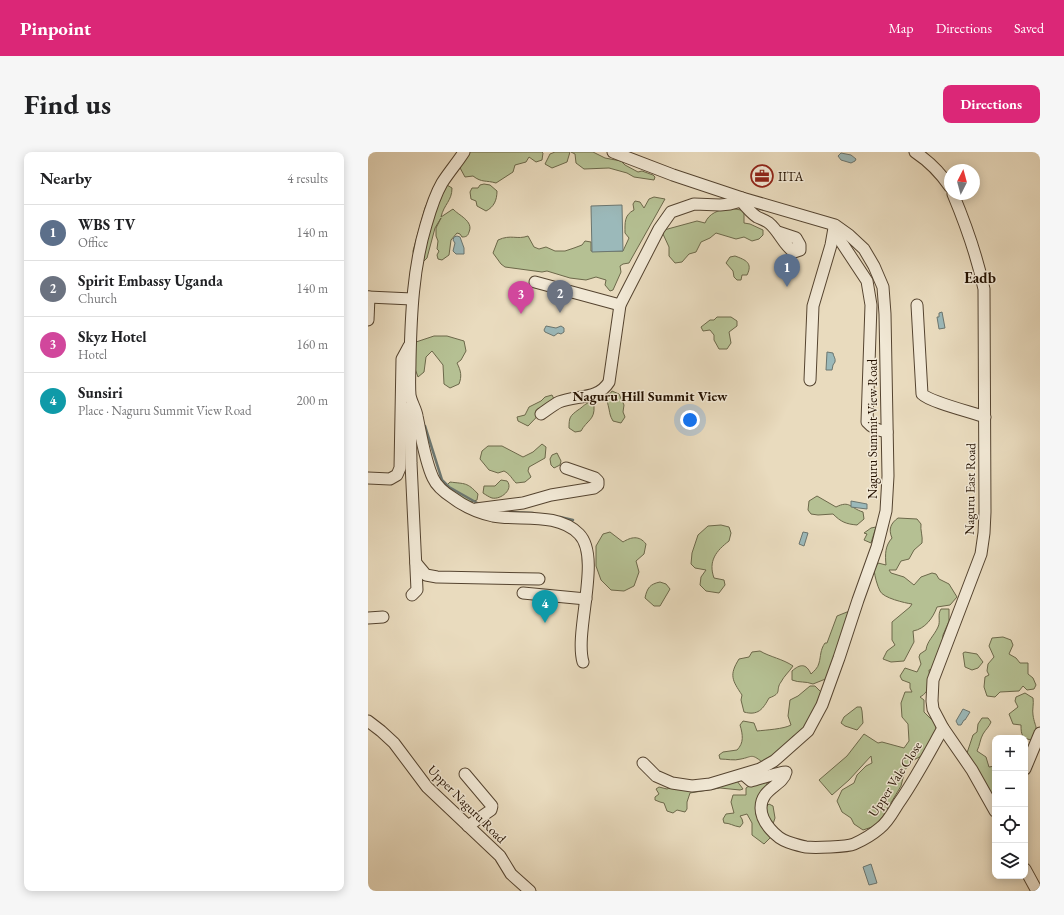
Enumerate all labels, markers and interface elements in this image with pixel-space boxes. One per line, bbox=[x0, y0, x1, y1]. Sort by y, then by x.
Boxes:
text: Pinpoint bbox=[20, 16, 91, 41]
text: Map bbox=[888, 19, 914, 37]
text: Directions bbox=[936, 19, 992, 37]
text: Saved bbox=[1014, 19, 1044, 37]
button: Directions bbox=[943, 85, 1040, 123]
text: Find us bbox=[24, 86, 111, 122]
office icon: IITA bbox=[749, 163, 775, 189]
north arrow bbox=[944, 164, 980, 200]
text: Nearby bbox=[40, 167, 92, 189]
place label: IITA bbox=[778, 168, 804, 185]
text: 4 results bbox=[287, 170, 328, 187]
text: WBS TV bbox=[78, 215, 135, 234]
text: 1 bbox=[50, 224, 56, 241]
text: 140 m bbox=[297, 224, 328, 241]
text: Office bbox=[78, 234, 108, 251]
pin: 1 bbox=[774, 254, 800, 287]
district label: Eadb bbox=[964, 268, 996, 287]
text: Spirit Embassy Uganda bbox=[78, 271, 223, 290]
text: 2 bbox=[50, 280, 56, 297]
text: 140 m bbox=[297, 280, 328, 297]
pin: 2 bbox=[547, 280, 573, 313]
pin: 3 bbox=[508, 281, 534, 314]
text: Church bbox=[78, 290, 117, 307]
text: Skyz Hotel bbox=[78, 327, 147, 346]
text: 3 bbox=[50, 336, 56, 353]
text: 160 m bbox=[297, 336, 328, 353]
text: Hotel bbox=[78, 346, 107, 363]
street label: Naguru Summit View Road bbox=[864, 358, 881, 499]
text: Sunsiri bbox=[78, 383, 123, 402]
district label: Naguru Hill Summit View bbox=[572, 387, 728, 405]
text: 4 bbox=[50, 392, 56, 409]
text: 200 m bbox=[297, 392, 328, 409]
text: Place · Naguru Summit View Road bbox=[78, 402, 252, 419]
your location bbox=[680, 410, 700, 430]
street label: Naguru East Road bbox=[961, 442, 979, 535]
pin: 4 bbox=[532, 590, 558, 623]
map controls bbox=[992, 735, 1028, 879]
button: + bbox=[992, 735, 1028, 771]
street label: Upper Vale Close bbox=[864, 738, 926, 820]
street label: Upper Naguru Road bbox=[424, 761, 510, 847]
button: − bbox=[992, 771, 1028, 807]
button: locate bbox=[992, 807, 1028, 843]
button: layers bbox=[992, 843, 1028, 879]

